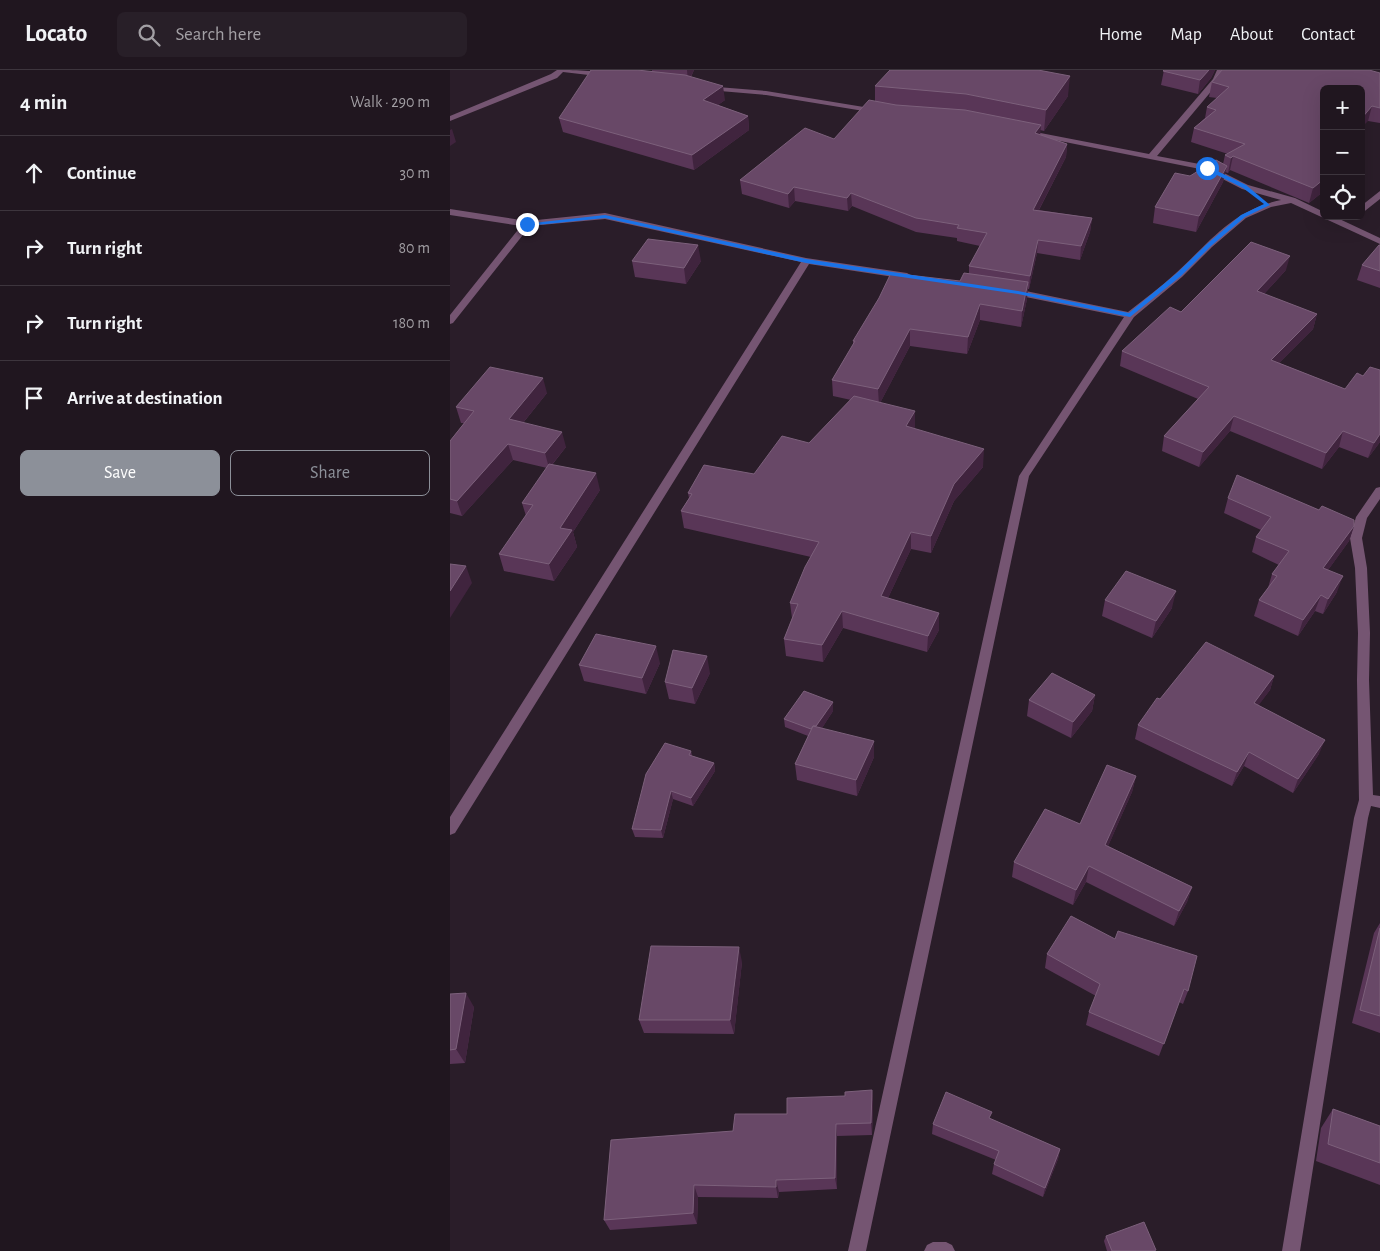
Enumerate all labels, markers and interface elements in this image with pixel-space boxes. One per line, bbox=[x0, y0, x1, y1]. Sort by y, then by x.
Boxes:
search box bbox=[117, 12, 467, 57]
icon: search bbox=[135, 21, 163, 49]
text: Locato bbox=[25, 22, 87, 46]
text: Search here bbox=[175, 25, 261, 44]
text: Home bbox=[1099, 26, 1142, 44]
text: Map bbox=[1170, 26, 1202, 44]
text: About bbox=[1230, 26, 1273, 44]
text: Contact bbox=[1301, 26, 1355, 44]
map controls bbox=[1320, 85, 1365, 220]
button: + bbox=[1320, 85, 1365, 130]
text: 4 min bbox=[20, 92, 67, 113]
text: Walk · 290 m bbox=[350, 94, 430, 110]
button: − bbox=[1320, 130, 1365, 175]
route start bbox=[1196, 157, 1219, 180]
icon: ahead bbox=[20, 159, 48, 187]
text: Continue bbox=[67, 164, 136, 183]
text: 30 m bbox=[400, 165, 430, 181]
button: locate bbox=[1320, 175, 1365, 220]
route end bbox=[516, 213, 539, 236]
icon: right bbox=[20, 234, 48, 262]
text: Turn right bbox=[67, 239, 142, 258]
text: 80 m bbox=[399, 240, 430, 256]
icon: right bbox=[20, 309, 48, 337]
text: Turn right bbox=[67, 314, 142, 333]
text: 180 m bbox=[393, 315, 430, 331]
icon: arrive bbox=[20, 384, 48, 412]
text: Arrive at destination bbox=[67, 389, 223, 408]
button: Save bbox=[20, 450, 220, 496]
button: Share bbox=[230, 450, 430, 496]

